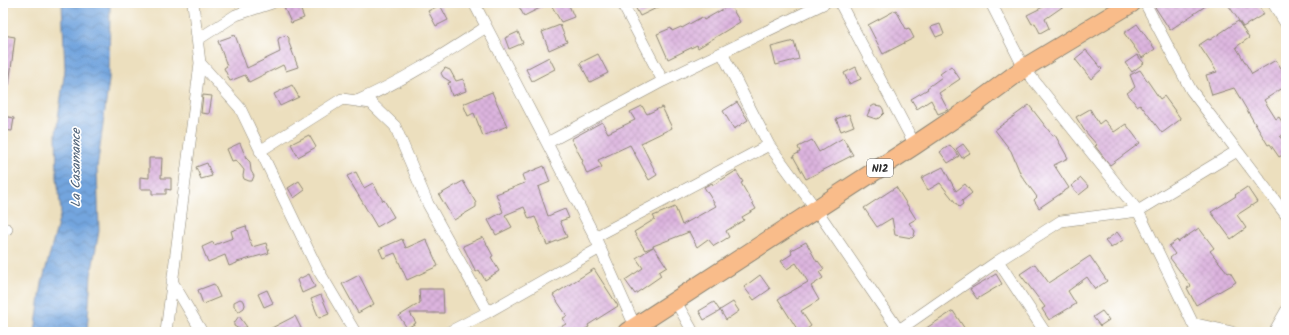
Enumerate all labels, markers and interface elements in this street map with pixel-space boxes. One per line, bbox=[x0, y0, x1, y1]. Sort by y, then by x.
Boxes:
water label: La Casamance bbox=[66, 127, 87, 207]
road number: N12 bbox=[867, 159, 893, 177]

